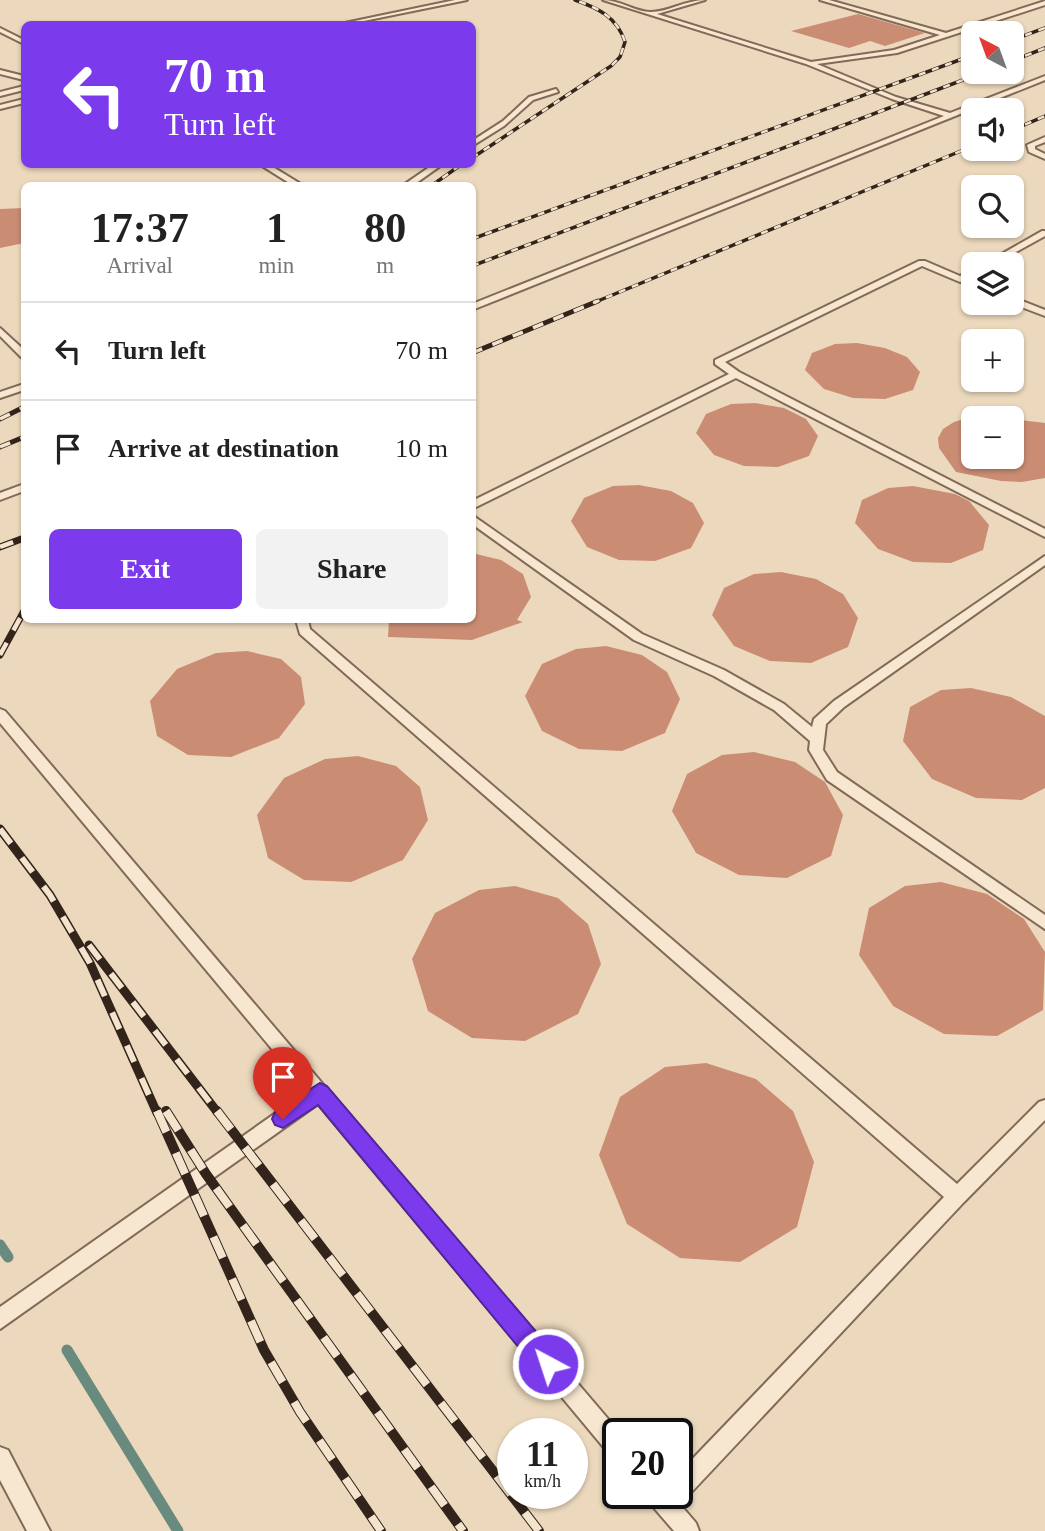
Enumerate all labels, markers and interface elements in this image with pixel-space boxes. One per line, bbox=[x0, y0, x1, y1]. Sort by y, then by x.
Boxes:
north arrow bbox=[961, 21, 1024, 84]
map controls bbox=[961, 21, 1024, 469]
text: 70 m bbox=[164, 48, 266, 103]
icon: left bbox=[49, 49, 140, 140]
button: sound bbox=[961, 98, 1024, 161]
text: Turn left bbox=[164, 106, 276, 142]
button: search bbox=[961, 175, 1024, 238]
text: 17:37 bbox=[91, 205, 189, 251]
text: 1 bbox=[266, 205, 287, 251]
text: 80 bbox=[364, 205, 406, 251]
button: layers bbox=[961, 252, 1024, 315]
text: Arrival bbox=[107, 253, 173, 278]
text: min bbox=[259, 253, 294, 278]
text: m bbox=[376, 253, 394, 278]
button: + bbox=[961, 329, 1024, 392]
icon: left bbox=[49, 332, 87, 370]
text: Turn left bbox=[108, 336, 206, 365]
text: 70 m bbox=[395, 336, 448, 365]
button: − bbox=[961, 406, 1024, 469]
icon: arrive bbox=[49, 430, 87, 468]
text: Arrive at destination bbox=[108, 434, 339, 463]
text: 10 m bbox=[395, 434, 448, 463]
button: Exit bbox=[49, 529, 242, 609]
button: Share bbox=[256, 529, 448, 609]
pin bbox=[253, 1047, 313, 1119]
icon: arrive bbox=[264, 1058, 302, 1096]
position arrow bbox=[511, 1327, 585, 1401]
speed limit sign: 20 bbox=[602, 1418, 693, 1509]
text: 11 bbox=[526, 1435, 559, 1474]
text: km/h bbox=[524, 1471, 561, 1491]

